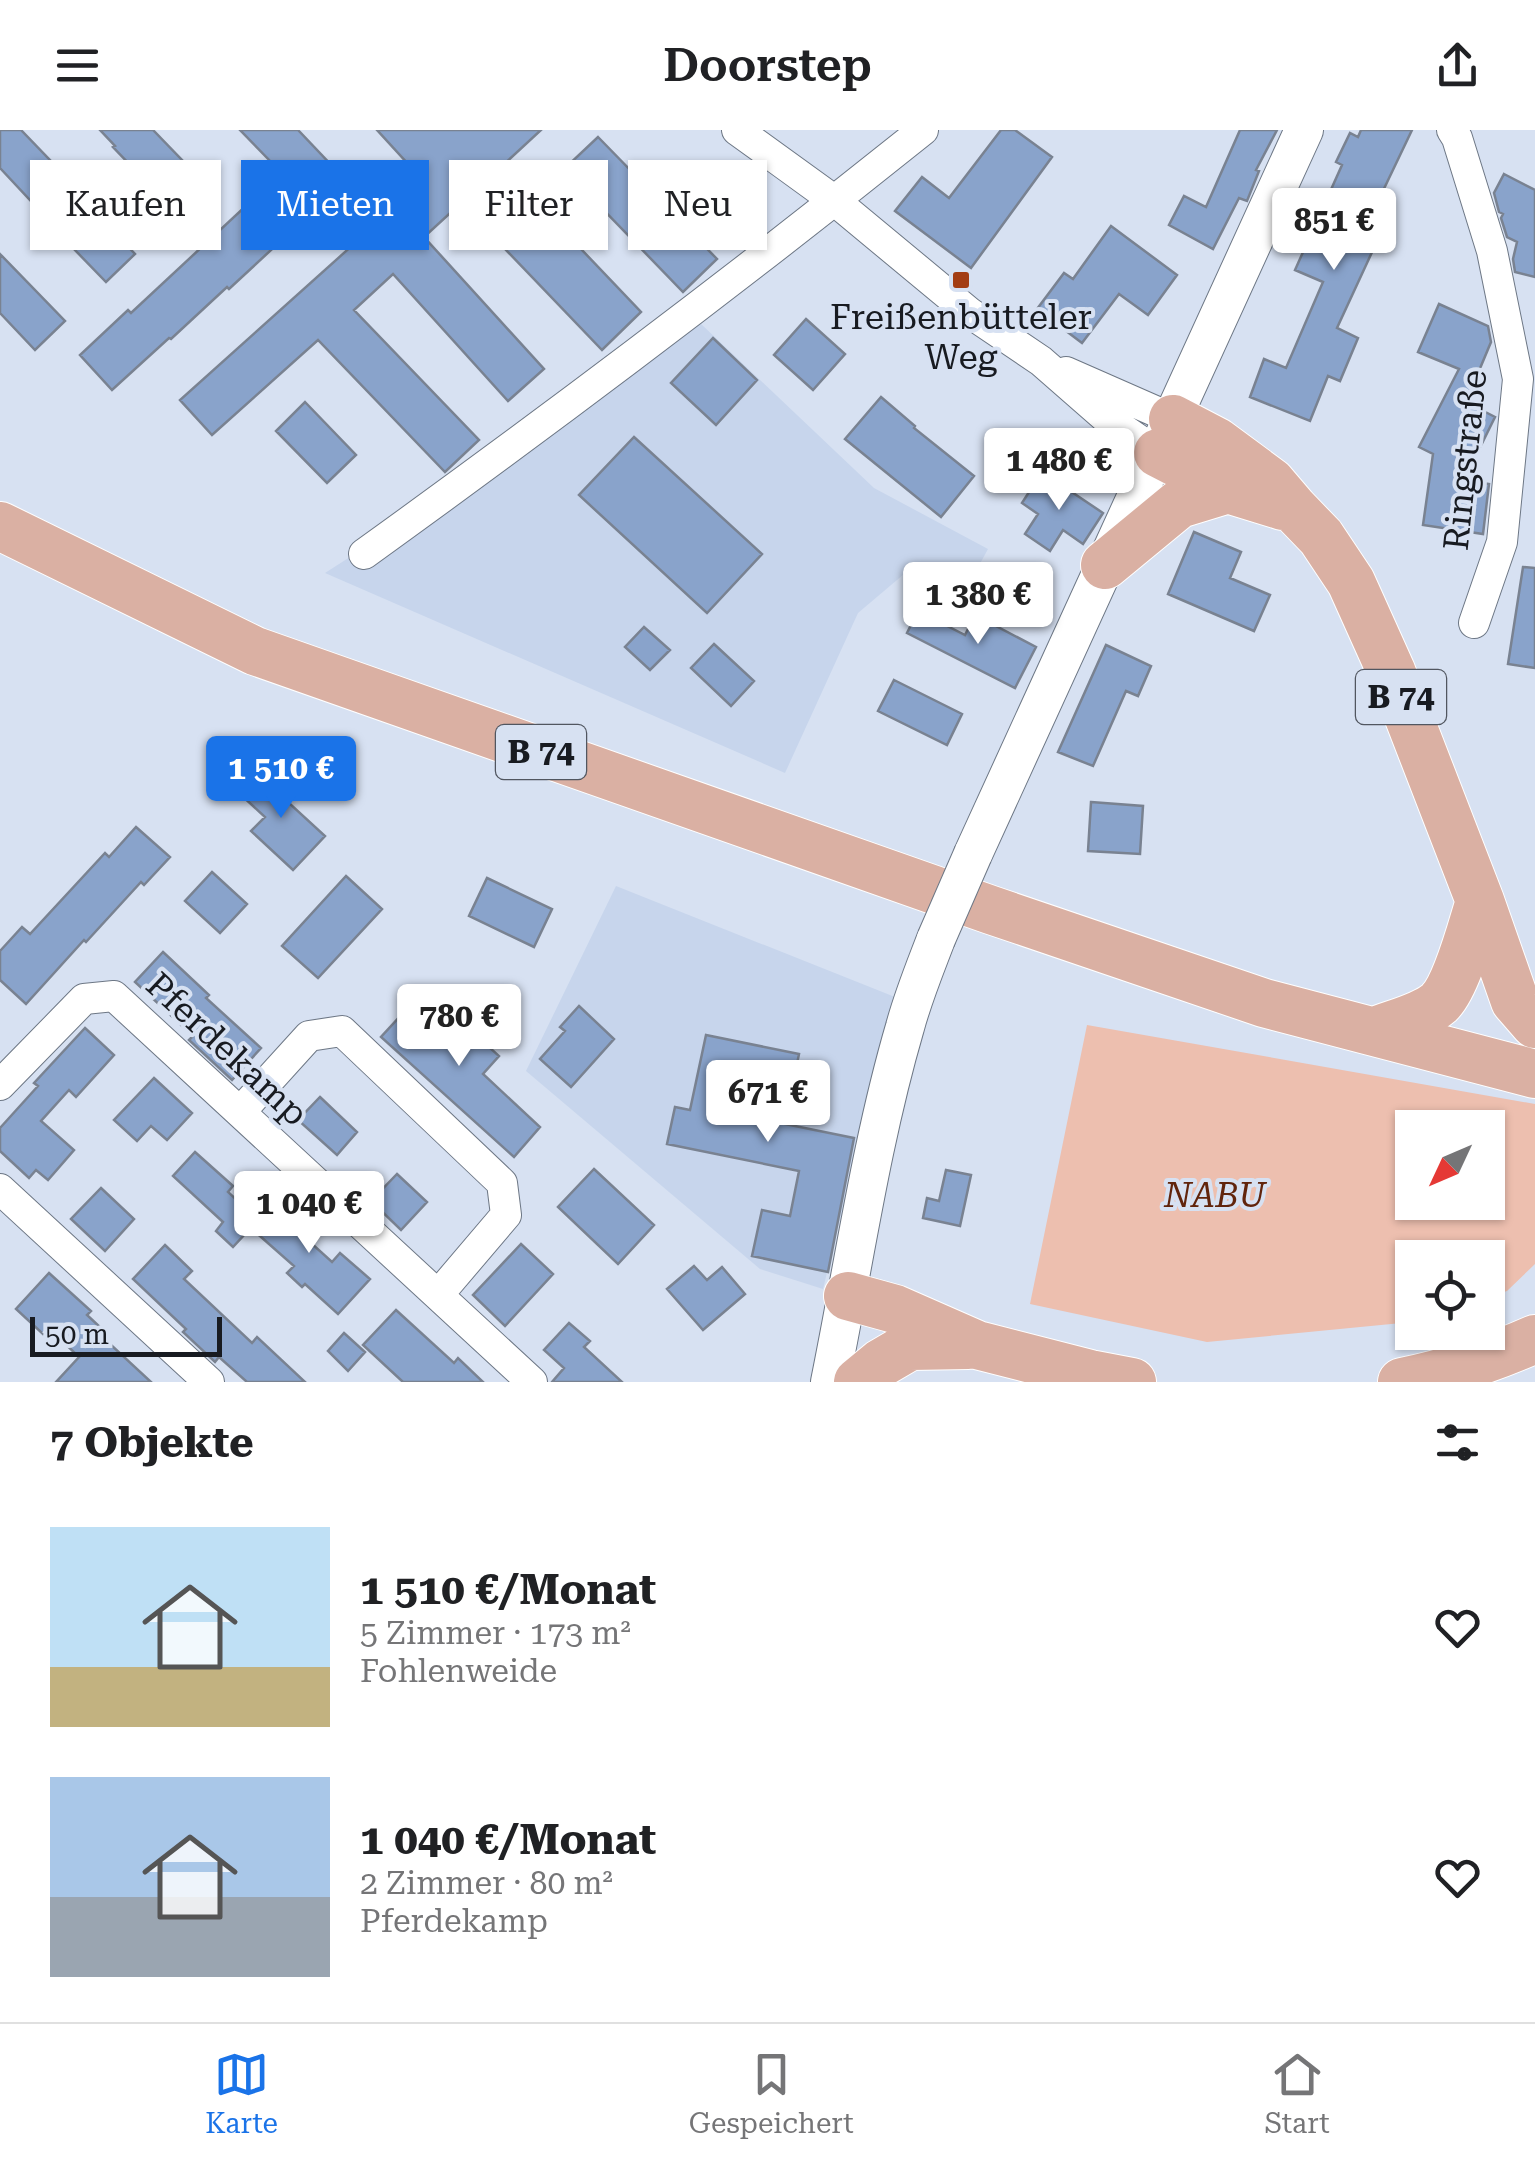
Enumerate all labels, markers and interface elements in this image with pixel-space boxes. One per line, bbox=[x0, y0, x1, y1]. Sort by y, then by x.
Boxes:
icon: menu bbox=[50, 38, 105, 93]
icon: share bbox=[1430, 38, 1485, 93]
text: Doorstep bbox=[663, 39, 872, 92]
chip: Kaufen bbox=[30, 160, 221, 250]
chip: Mieten bbox=[241, 160, 429, 250]
chip: Filter bbox=[449, 160, 608, 250]
chip: Neu bbox=[628, 160, 767, 250]
pin: 851 € bbox=[1264, 188, 1404, 273]
text: 851 € bbox=[1294, 201, 1374, 239]
marker: Freißenbütteler Weg bbox=[950, 269, 972, 291]
place label: Freißenbütteler Weg bbox=[830, 297, 1092, 378]
street label: Ringstraße bbox=[1436, 368, 1495, 552]
pin: 1 480 € bbox=[967, 428, 1151, 513]
text: 1 480 € bbox=[1006, 441, 1112, 479]
pin: 1 380 € bbox=[886, 562, 1070, 647]
text: 1 380 € bbox=[925, 575, 1031, 613]
road number: B 74 bbox=[1356, 670, 1446, 724]
road number: B 74 bbox=[496, 725, 586, 779]
pin: 1 510 € bbox=[189, 736, 373, 821]
text: 1 510 € bbox=[228, 749, 334, 787]
street label: Pferdekamp bbox=[138, 964, 316, 1134]
pin: 780 € bbox=[389, 984, 529, 1069]
text: 780 € bbox=[419, 997, 499, 1035]
pin: 671 € bbox=[698, 1060, 838, 1145]
text: 671 € bbox=[728, 1073, 808, 1111]
north arrow bbox=[1395, 1110, 1505, 1220]
map controls bbox=[1395, 1110, 1505, 1350]
pin: 1 040 € bbox=[217, 1171, 401, 1256]
park label: NABU bbox=[1163, 1175, 1267, 1216]
text: 1 040 € bbox=[256, 1184, 362, 1222]
button: locate bbox=[1395, 1240, 1505, 1350]
scale bar bbox=[30, 1312, 222, 1356]
text: 50 m bbox=[45, 1318, 109, 1351]
icon: filters bbox=[1430, 1415, 1485, 1470]
text: 7 Objekte bbox=[50, 1418, 254, 1467]
text: 1 510 €/Monat bbox=[360, 1565, 656, 1614]
icon: home bbox=[130, 1567, 250, 1687]
icon: heart bbox=[1430, 1600, 1485, 1655]
text: 5 Zimmer · 173 m² bbox=[360, 1614, 631, 1652]
text: Fohlenweide bbox=[360, 1652, 557, 1690]
text: 1 040 €/Monat bbox=[360, 1815, 656, 1864]
icon: home bbox=[130, 1817, 250, 1937]
icon: heart bbox=[1430, 1850, 1485, 1905]
text: 2 Zimmer · 80 m² bbox=[360, 1864, 613, 1902]
text: Pferdekamp bbox=[360, 1902, 548, 1940]
tab: Karte bbox=[205, 2047, 278, 2140]
tab: Gespeichert bbox=[689, 2047, 854, 2140]
tab: Start bbox=[1264, 2047, 1330, 2140]

